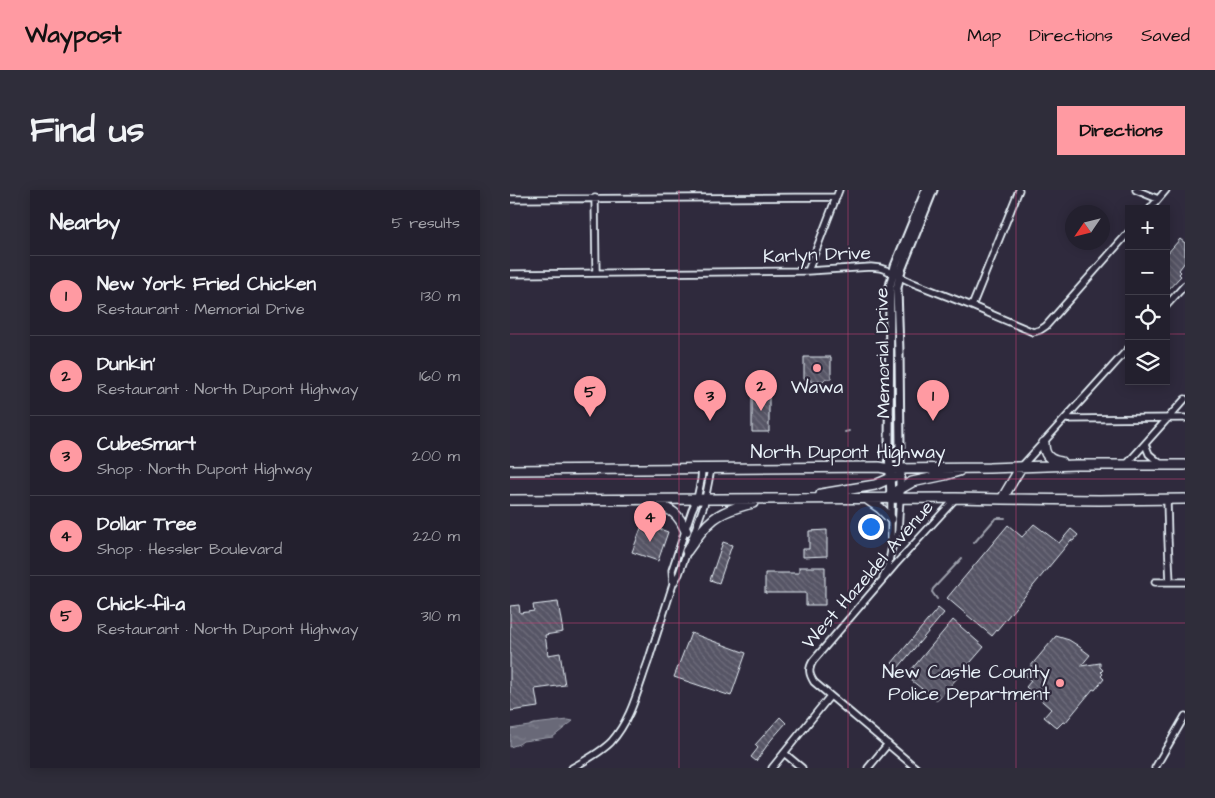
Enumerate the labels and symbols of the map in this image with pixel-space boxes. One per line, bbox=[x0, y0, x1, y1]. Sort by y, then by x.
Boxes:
north arrow bbox=[1065, 205, 1110, 250]
street label: Karlyn Drive bbox=[763, 240, 871, 271]
street label: Memorial Drive bbox=[868, 287, 898, 419]
marker: Wawa bbox=[811, 362, 823, 374]
pin: 2 bbox=[745, 370, 777, 411]
place label: Wawa bbox=[791, 374, 844, 401]
pin: 5 bbox=[574, 376, 606, 417]
pin: 3 bbox=[694, 380, 726, 421]
pin: 1 bbox=[917, 380, 949, 421]
street label: North Dupont Highway bbox=[751, 439, 946, 467]
street label: West Hazeldel Avenue bbox=[796, 495, 940, 655]
pin: 4 bbox=[634, 501, 666, 542]
your location bbox=[858, 514, 884, 540]
place label: New Castle County Police Department bbox=[882, 659, 1051, 708]
marker: New Castle County Police Department bbox=[1054, 677, 1066, 689]

